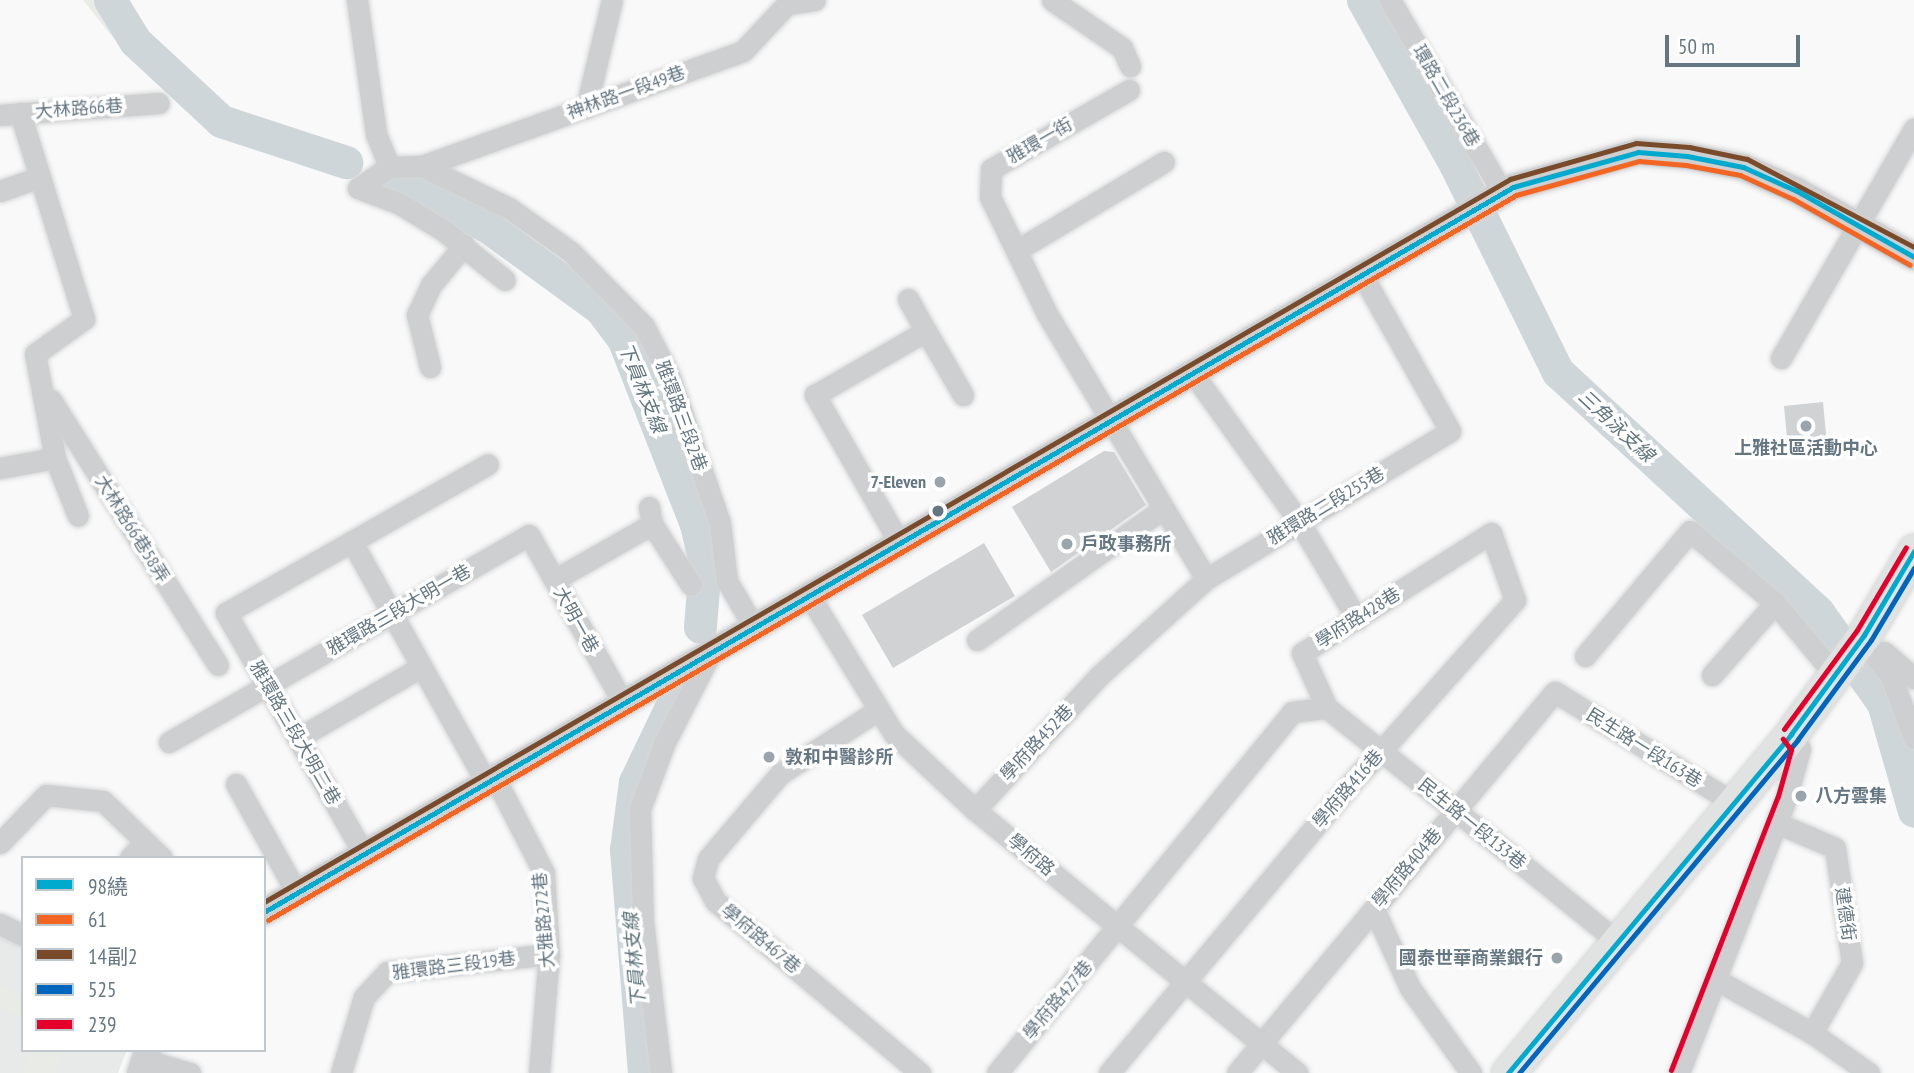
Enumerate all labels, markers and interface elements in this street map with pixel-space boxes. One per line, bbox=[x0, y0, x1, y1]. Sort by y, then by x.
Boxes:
scale bar bbox=[1669, 21, 1804, 65]
text: 50 m bbox=[1678, 33, 1715, 60]
street label: 環路二段236巷 bbox=[1408, 41, 1484, 151]
street label: 神林路一段49巷 bbox=[564, 62, 688, 124]
street label: 大林路66巷 bbox=[34, 95, 124, 123]
street label: 雅環一街 bbox=[1003, 114, 1077, 168]
water label: 下員林支線 bbox=[614, 340, 670, 436]
street label: 雅環路三段2巷 bbox=[651, 358, 711, 474]
water label: 三角泳支線 bbox=[1573, 385, 1659, 467]
marker: 上雅社區活動中心 bbox=[1798, 418, 1814, 434]
place label: 上雅社區活動中心 bbox=[1734, 437, 1878, 459]
street label: 雅環路二段255巷 bbox=[1264, 463, 1388, 549]
street label: 大林路66巷58弄 bbox=[90, 471, 174, 587]
place label: 7-Eleven bbox=[870, 471, 926, 493]
marker: 7-Eleven bbox=[932, 474, 948, 490]
unlabelled marker bbox=[931, 504, 945, 518]
place label: 戶政事務所 bbox=[1081, 533, 1171, 555]
marker: 戶政事務所 bbox=[1059, 536, 1075, 552]
street label: 雅環路三段大明一巷 bbox=[323, 560, 475, 660]
street label: 大明一巷 bbox=[549, 583, 603, 657]
street label: 學府路428巷 bbox=[1311, 583, 1405, 653]
street label: 雅環路三段大明二巷 bbox=[245, 657, 345, 809]
street label: 學府路452巷 bbox=[996, 700, 1078, 786]
street label: 民生路一段163巷 bbox=[1582, 704, 1706, 792]
place label: 敦和中醫診所 bbox=[785, 746, 893, 768]
street label: 學府路416巷 bbox=[1308, 746, 1388, 832]
marker: 敦和中醫診所 bbox=[759, 747, 779, 767]
street label: 民生路一段133巷 bbox=[1414, 774, 1530, 874]
place label: 八方雲集 bbox=[1815, 785, 1887, 807]
marker: 八方雲集 bbox=[1793, 788, 1809, 804]
street label: 學府路404巷 bbox=[1368, 824, 1446, 912]
street label: 學府路 bbox=[1003, 829, 1059, 881]
legend bbox=[21, 856, 266, 1052]
street label: 大雅路272巷 bbox=[529, 871, 559, 969]
text: 98繞 bbox=[88, 873, 128, 900]
street label: 建德街 bbox=[1831, 886, 1859, 942]
street label: 學府路467巷 bbox=[717, 900, 805, 978]
text: 61 bbox=[88, 906, 107, 933]
water label: 下員林支線 bbox=[620, 912, 650, 1008]
text: 14副2 bbox=[88, 943, 137, 970]
place label: 國泰世華商業銀行 bbox=[1399, 947, 1543, 969]
street label: 雅環路三段19巷 bbox=[391, 948, 517, 984]
marker: 國泰世華商業銀行 bbox=[1549, 950, 1565, 966]
street label: 學府路427巷 bbox=[1019, 956, 1097, 1044]
text: 525 bbox=[88, 976, 116, 1003]
text: 239 bbox=[88, 1011, 116, 1038]

